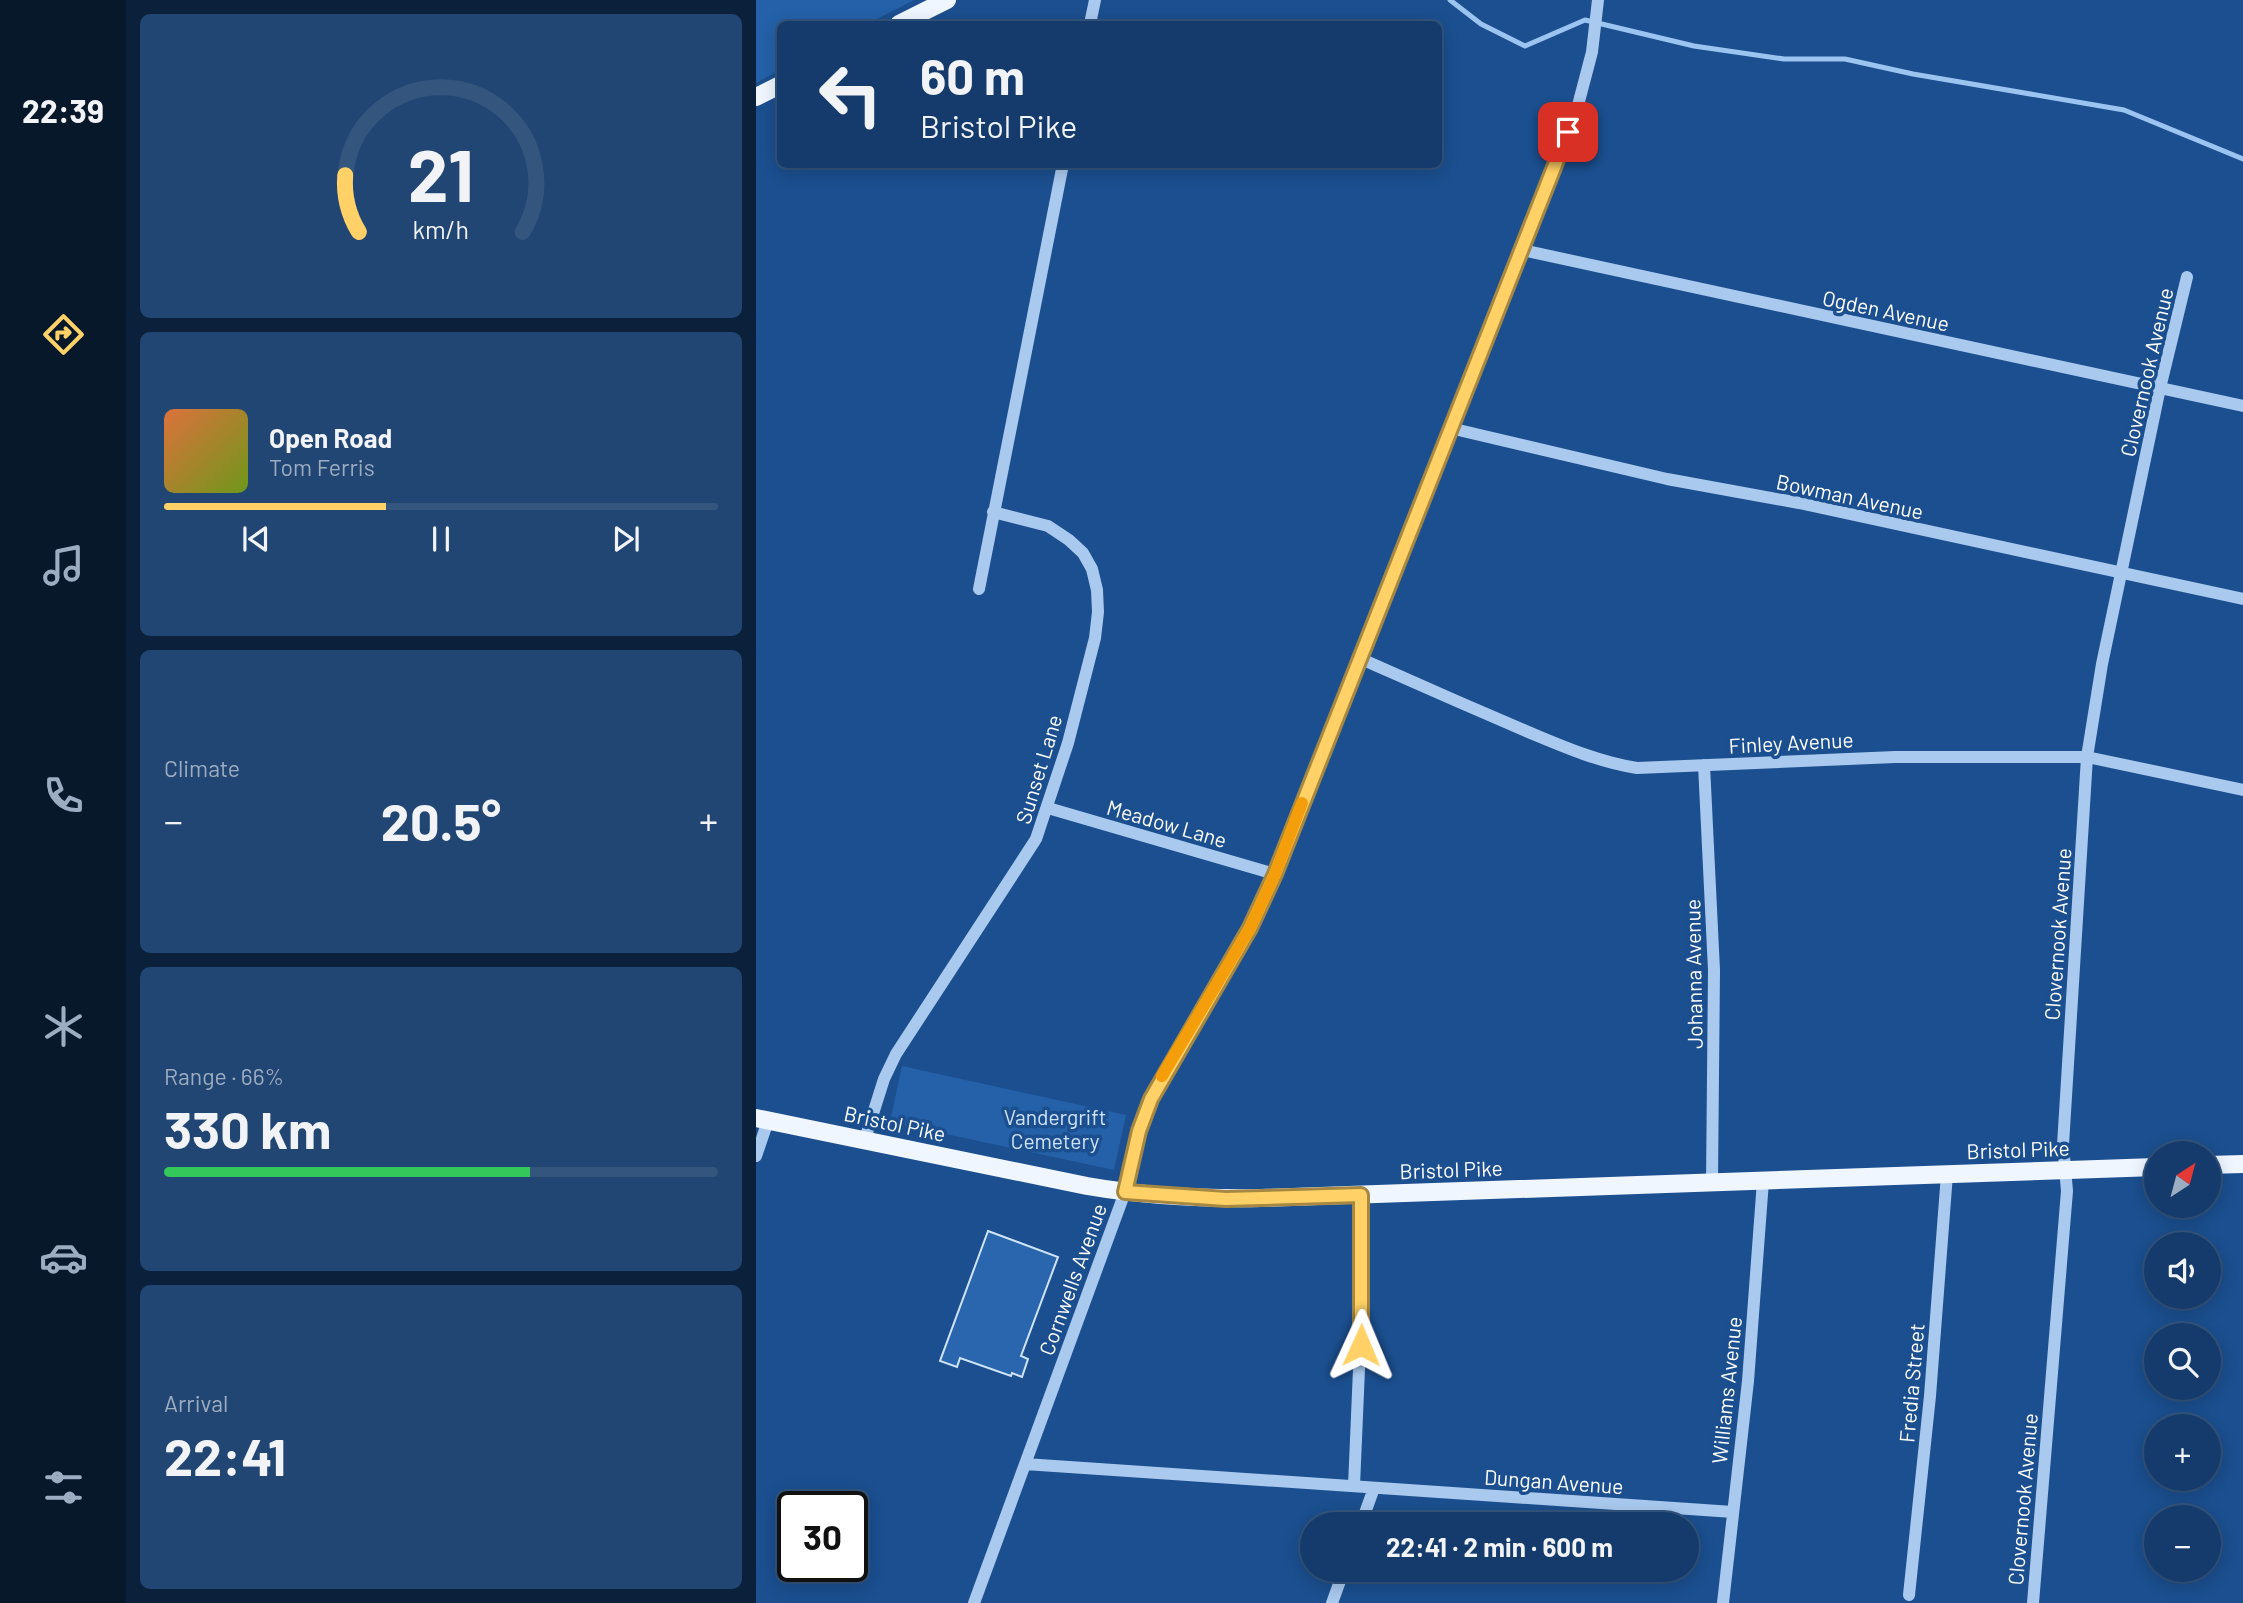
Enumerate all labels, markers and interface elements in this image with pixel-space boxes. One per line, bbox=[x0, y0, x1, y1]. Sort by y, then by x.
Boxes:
text: 60 m bbox=[920, 46, 1025, 105]
icon: left bbox=[805, 49, 896, 140]
text: 22:39 bbox=[22, 91, 104, 129]
pin bbox=[1538, 102, 1598, 162]
text: Bristol Pike bbox=[920, 106, 1077, 144]
icon: arrive bbox=[1549, 113, 1587, 151]
text: 21 bbox=[408, 129, 474, 217]
text: km/h bbox=[413, 214, 469, 244]
street label: Ogden Avenue bbox=[1820, 284, 1952, 336]
street label: Clovernook Avenue bbox=[2114, 285, 2178, 459]
icon: directions bbox=[39, 310, 88, 359]
text: Open Road bbox=[269, 422, 392, 453]
text: Tom Ferris bbox=[269, 453, 375, 481]
street label: Bowman Avenue bbox=[1774, 468, 1926, 524]
icon: previous bbox=[237, 520, 275, 558]
icon: pause bbox=[422, 520, 460, 558]
icon: next bbox=[607, 520, 645, 558]
icon: music bbox=[39, 541, 88, 590]
street label: Sunset Lane bbox=[1010, 711, 1066, 827]
street label: Finley Avenue bbox=[1728, 726, 1854, 758]
text: Climate bbox=[164, 754, 240, 782]
icon: phone bbox=[39, 771, 88, 820]
text: 20.5° bbox=[381, 789, 501, 851]
street label: Meadow Lane bbox=[1104, 794, 1230, 852]
text: − bbox=[164, 797, 183, 843]
text: + bbox=[699, 797, 718, 843]
street label: Clovernook Avenue bbox=[2039, 847, 2075, 1021]
street label: Johanna Avenue bbox=[1679, 899, 1707, 1049]
icon: climate bbox=[39, 1002, 88, 1051]
text: Range · 66% bbox=[164, 1062, 284, 1090]
text: 330 km bbox=[164, 1097, 331, 1159]
street label: Bristol Pike bbox=[842, 1100, 948, 1146]
park label: Vandergrift Cemetery bbox=[1004, 1104, 1106, 1153]
street label: Bristol Pike bbox=[1966, 1135, 2070, 1163]
north arrow bbox=[2144, 1141, 2221, 1218]
map controls bbox=[2144, 1141, 2221, 1582]
street label: Bristol Pike bbox=[1399, 1155, 1503, 1183]
street label: Cornwells Avenue bbox=[1033, 1200, 1111, 1358]
button: sound bbox=[2144, 1232, 2221, 1309]
icon: car bbox=[39, 1233, 88, 1282]
position arrow bbox=[1324, 1308, 1398, 1382]
street label: Williams Avenue bbox=[1706, 1315, 1746, 1465]
street label: Fredia Street bbox=[1893, 1322, 1929, 1444]
button: search bbox=[2144, 1323, 2221, 1400]
text: Arrival bbox=[164, 1389, 228, 1417]
street label: Clovernook Avenue bbox=[2002, 1412, 2042, 1586]
button: + bbox=[2144, 1414, 2221, 1491]
text: 22:41 bbox=[164, 1424, 286, 1486]
icon: filters bbox=[39, 1463, 88, 1512]
street label: Dungan Avenue bbox=[1484, 1464, 1624, 1498]
speed limit sign: 30 bbox=[777, 1491, 868, 1582]
button: − bbox=[2144, 1505, 2221, 1582]
text: 22:41 · 2 min · 600 m bbox=[1386, 1531, 1613, 1562]

